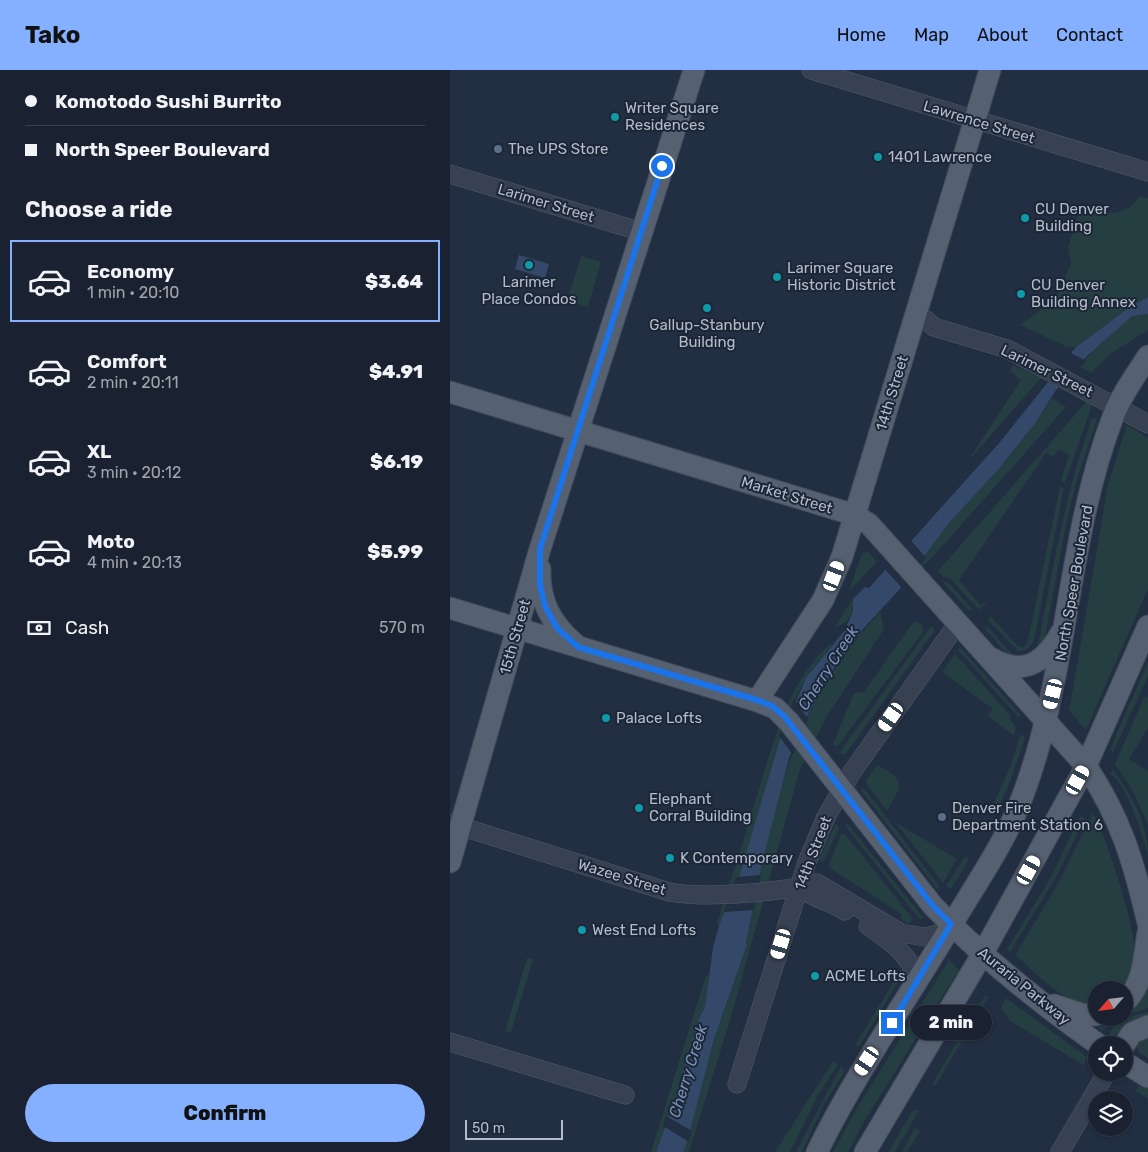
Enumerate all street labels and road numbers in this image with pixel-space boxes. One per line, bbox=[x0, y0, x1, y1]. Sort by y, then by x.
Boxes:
street label: Lawrence Street bbox=[921, 97, 1037, 148]
street label: Larimer Street bbox=[495, 180, 597, 226]
street label: Larimer Street bbox=[998, 341, 1096, 401]
street label: 14th Street bbox=[872, 353, 912, 433]
street label: Market Street bbox=[739, 473, 835, 517]
street label: North Speer Boulevard bbox=[1051, 504, 1097, 662]
street label: 15th Street bbox=[496, 597, 534, 677]
street label: 14th Street bbox=[791, 813, 835, 893]
street label: Wazee Street bbox=[576, 855, 668, 899]
street label: Auraria Parkway bbox=[974, 943, 1074, 1029]

